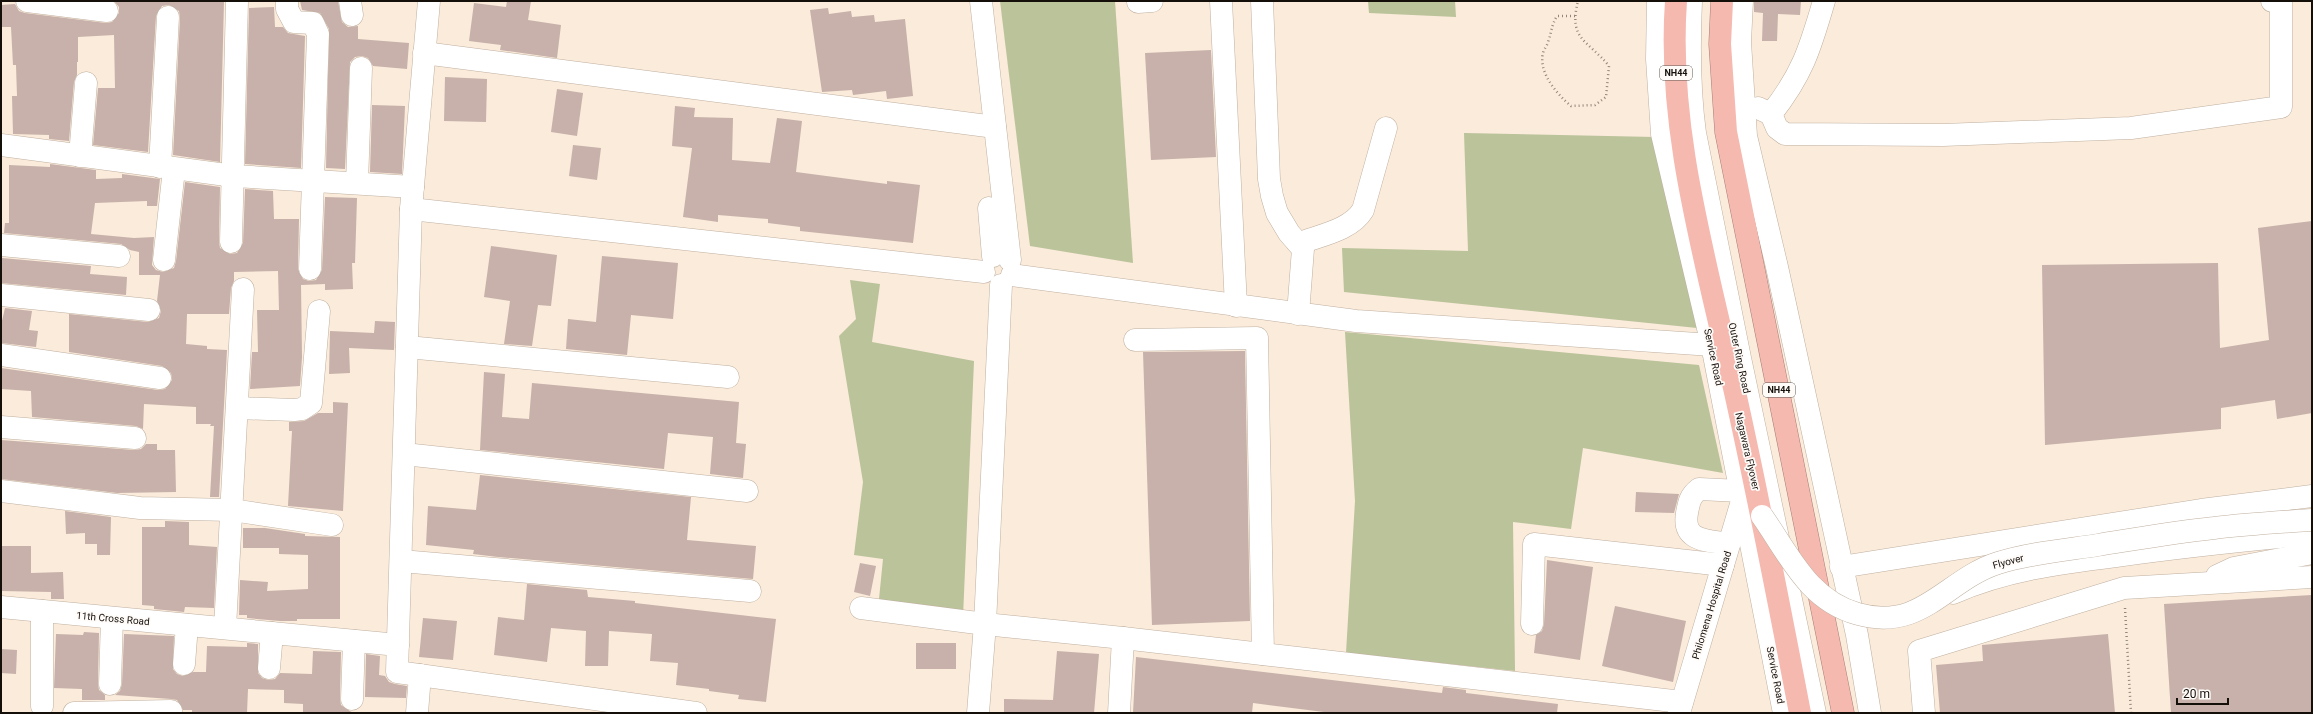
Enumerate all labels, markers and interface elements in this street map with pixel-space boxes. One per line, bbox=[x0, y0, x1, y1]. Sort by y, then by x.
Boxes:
road number: NH44 bbox=[1660, 66, 1692, 80]
street label: Outer Ring Road bbox=[1727, 322, 1752, 394]
street label: Service Road bbox=[1702, 328, 1725, 387]
road number: NH44 bbox=[1763, 383, 1795, 397]
street label: Nagawara Flyover bbox=[1733, 411, 1762, 492]
street label: Philomena Hospital Road bbox=[1690, 550, 1733, 661]
street label: Flyover bbox=[1991, 552, 2025, 571]
street label: 11th Cross Road bbox=[76, 610, 150, 627]
street label: Service Road bbox=[1765, 646, 1786, 705]
scale bar bbox=[2177, 680, 2228, 706]
text: 20 m bbox=[2183, 687, 2210, 701]

